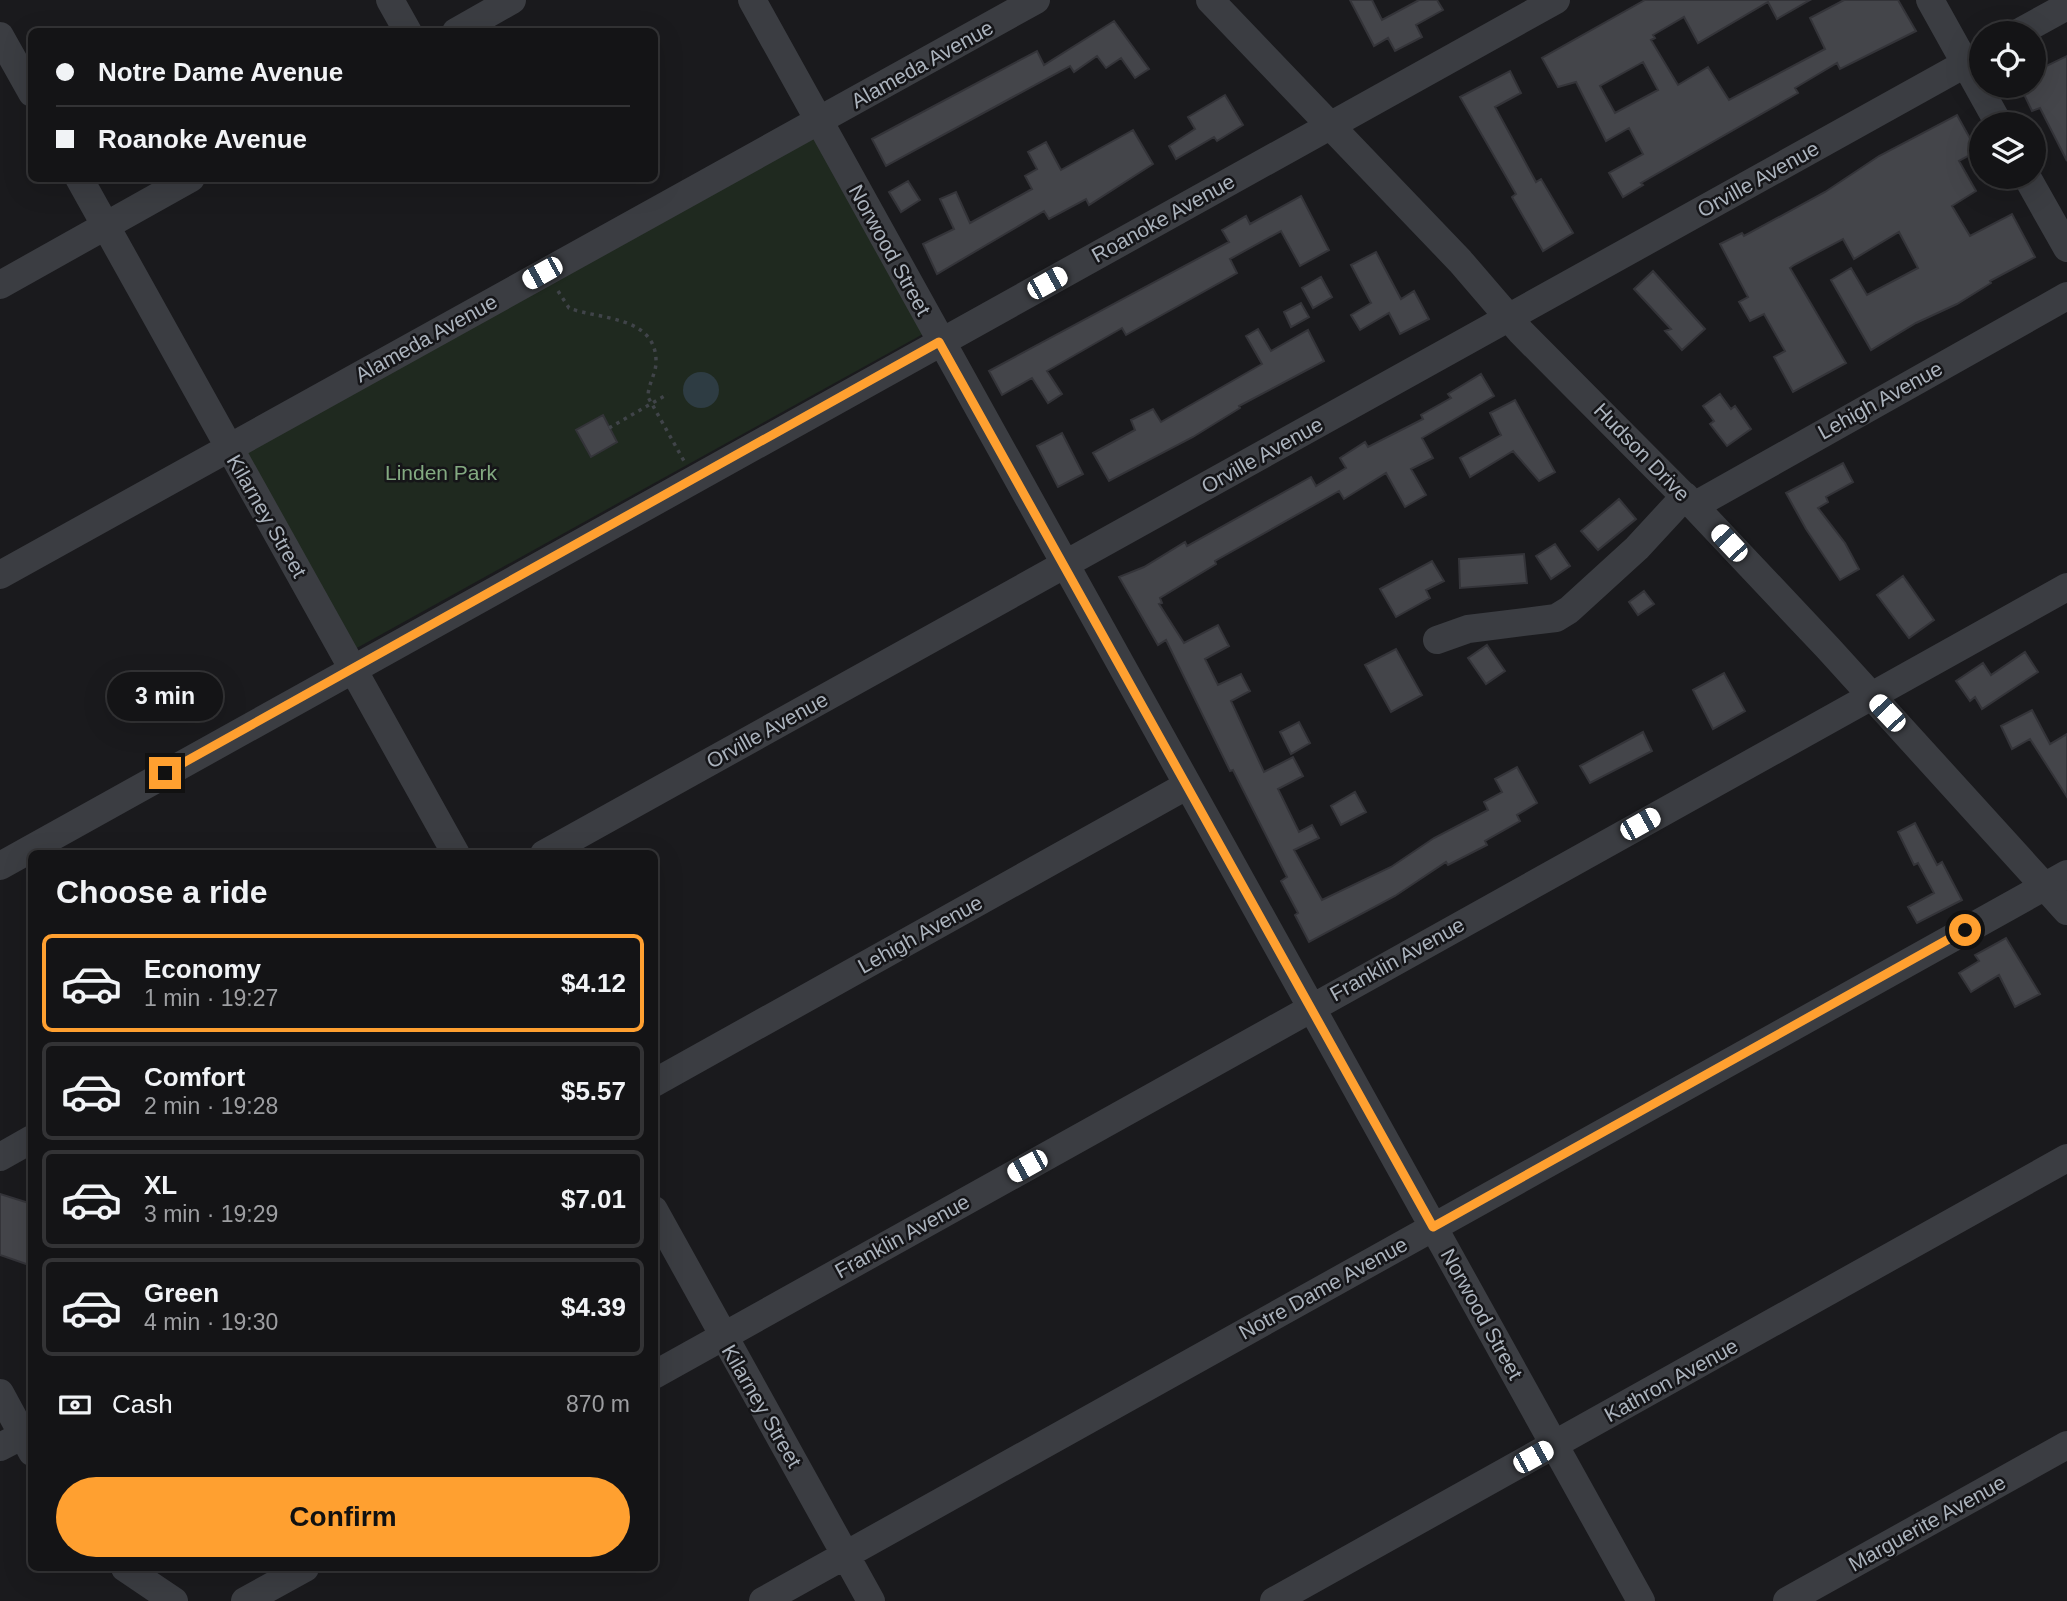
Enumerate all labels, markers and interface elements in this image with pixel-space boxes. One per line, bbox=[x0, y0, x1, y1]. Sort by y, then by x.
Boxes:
street label: Alameda Avenue bbox=[847, 16, 997, 112]
map controls bbox=[1969, 21, 2046, 189]
button: locate bbox=[1969, 21, 2046, 98]
text: Notre Dame Avenue bbox=[98, 57, 343, 87]
button: layers bbox=[1969, 112, 2046, 189]
text: Roanoke Avenue bbox=[98, 124, 307, 154]
street label: Orville Avenue bbox=[1693, 136, 1823, 222]
street label: Roanoke Avenue bbox=[1088, 169, 1238, 267]
street label: Norwood Street bbox=[845, 181, 936, 320]
car bbox=[519, 254, 566, 292]
car bbox=[1024, 264, 1071, 302]
street label: Alameda Avenue bbox=[351, 290, 501, 386]
street label: Lehigh Avenue bbox=[1814, 356, 1946, 444]
street label: Hudson Drive bbox=[1590, 398, 1694, 506]
street label: Orville Avenue bbox=[1197, 412, 1327, 498]
street label: Kilarney Street bbox=[223, 451, 311, 582]
park label: Linden Park bbox=[385, 461, 498, 484]
car bbox=[1707, 520, 1752, 566]
callout: 3 min bbox=[107, 672, 223, 720]
text: 3 min bbox=[135, 683, 195, 709]
street label: Orville Avenue bbox=[702, 687, 832, 773]
car bbox=[1865, 690, 1910, 736]
route end bbox=[149, 757, 181, 789]
car bbox=[1617, 805, 1664, 843]
text: Choose a ride bbox=[56, 874, 268, 910]
street label: Lehigh Avenue bbox=[854, 890, 986, 978]
street label: Franklin Avenue bbox=[1326, 913, 1468, 1005]
route start bbox=[1949, 914, 1981, 946]
icon: car bbox=[60, 952, 123, 1015]
text: Economy bbox=[144, 954, 261, 984]
text: $4.12 bbox=[561, 968, 626, 998]
text: 1 min · 19:27 bbox=[144, 985, 278, 1011]
icon: car bbox=[60, 1060, 123, 1123]
text: Comfort bbox=[144, 1062, 245, 1092]
text: $5.57 bbox=[561, 1076, 626, 1106]
text: 2 min · 19:28 bbox=[144, 1093, 278, 1119]
car bbox=[1004, 1147, 1051, 1185]
icon: car bbox=[60, 1168, 123, 1231]
text: XL bbox=[144, 1170, 177, 1200]
text: $7.01 bbox=[561, 1184, 626, 1214]
street label: Franklin Avenue bbox=[831, 1190, 973, 1282]
text: 3 min · 19:29 bbox=[144, 1201, 278, 1227]
street label: Notre Dame Avenue bbox=[1235, 1232, 1411, 1344]
street label: Norwood Street bbox=[1437, 1245, 1528, 1384]
icon: car bbox=[60, 1276, 123, 1339]
text: Green bbox=[144, 1278, 219, 1308]
text: $4.39 bbox=[561, 1292, 626, 1322]
text: 4 min · 19:30 bbox=[144, 1309, 278, 1335]
street label: Kathron Avenue bbox=[1600, 1334, 1742, 1426]
street label: Kilarney Street bbox=[718, 1341, 806, 1472]
icon: cash bbox=[56, 1386, 94, 1424]
text: Cash bbox=[112, 1389, 173, 1419]
text: 870 m bbox=[566, 1391, 630, 1417]
car bbox=[1510, 1438, 1557, 1476]
street label: Marguerite Avenue bbox=[1844, 1470, 2010, 1576]
button: Confirm bbox=[56, 1477, 630, 1557]

